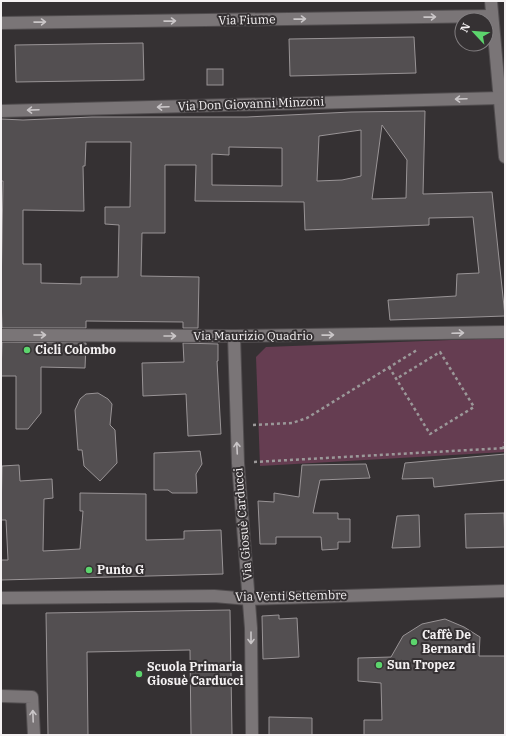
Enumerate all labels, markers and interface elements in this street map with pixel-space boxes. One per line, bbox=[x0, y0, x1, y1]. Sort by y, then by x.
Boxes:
street label: Via Fiume bbox=[218, 12, 276, 27]
north arrow bbox=[454, 12, 494, 52]
one-way arrow bbox=[423, 13, 436, 21]
one-way arrow bbox=[293, 15, 306, 23]
one-way arrow bbox=[163, 17, 176, 24]
one-way arrow bbox=[33, 18, 46, 26]
text: N bbox=[457, 20, 473, 35]
street label: Via Don Giovanni Minzoni bbox=[178, 93, 325, 114]
one-way arrow bbox=[455, 95, 468, 102]
one-way arrow bbox=[157, 103, 170, 111]
one-way arrow bbox=[27, 106, 40, 114]
street label: Via Maurizio Quadrio bbox=[193, 328, 313, 343]
one-way arrow bbox=[451, 330, 464, 337]
one-way arrow bbox=[33, 331, 46, 339]
one-way arrow bbox=[321, 331, 334, 339]
one-way arrow bbox=[163, 332, 176, 340]
place label: Cicli Colombo bbox=[35, 342, 116, 357]
marker: Cicli Colombo bbox=[22, 345, 32, 355]
one-way arrow bbox=[233, 442, 241, 455]
street label: Via Giosuè Carducci bbox=[230, 467, 255, 581]
place label: Punto G bbox=[97, 562, 144, 577]
marker: Punto G bbox=[84, 565, 94, 575]
street label: Via Venti Settembre bbox=[235, 587, 347, 604]
place label: Caffè De Bernardi bbox=[422, 627, 475, 656]
one-way arrow bbox=[247, 631, 255, 644]
marker: Caffè De Bernardi bbox=[409, 637, 419, 647]
place label: Sun Tropez bbox=[387, 657, 455, 672]
place label: Scuola Primaria Giosuè Carducci bbox=[147, 659, 244, 688]
marker: Sun Tropez bbox=[374, 660, 384, 670]
marker: Scuola Primaria Giosuè Carducci bbox=[134, 669, 144, 679]
one-way arrow bbox=[29, 710, 37, 723]

